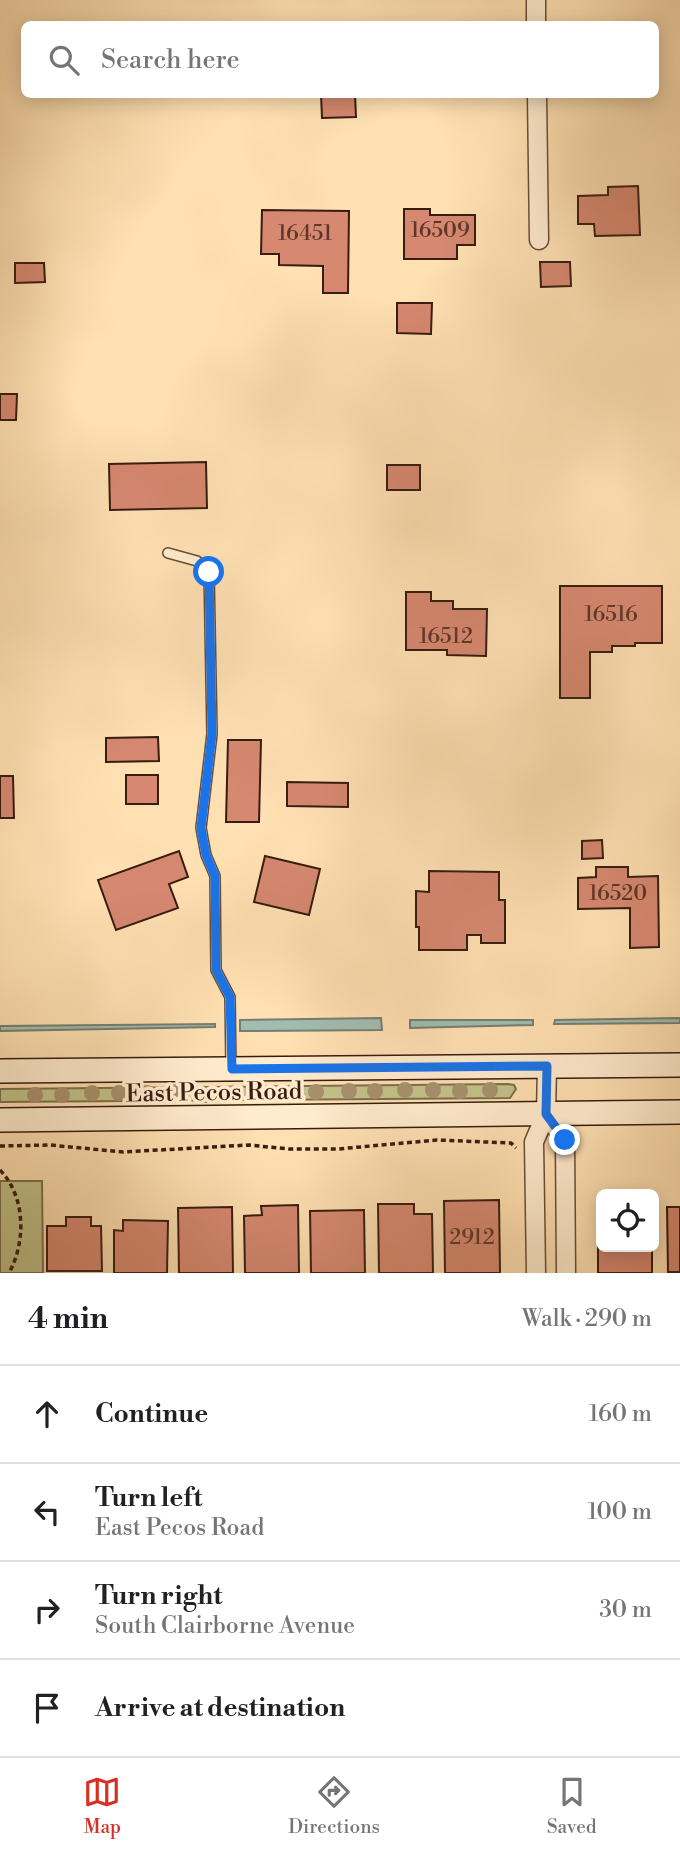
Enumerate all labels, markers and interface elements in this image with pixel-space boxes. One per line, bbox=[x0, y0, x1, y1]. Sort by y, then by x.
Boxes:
search box bbox=[21, 21, 659, 98]
icon: search bbox=[45, 41, 83, 79]
text: Search here bbox=[101, 44, 240, 76]
house number: 16509 bbox=[410, 218, 470, 244]
house number: 16451 bbox=[278, 221, 332, 247]
route start bbox=[193, 556, 224, 587]
house number: 16516 bbox=[584, 602, 638, 628]
house number: 16512 bbox=[419, 624, 473, 650]
house number: 16520 bbox=[589, 881, 647, 907]
street label: East Pecos Road bbox=[125, 1076, 303, 1110]
route end bbox=[549, 1124, 580, 1155]
map controls bbox=[596, 1189, 659, 1252]
button: locate bbox=[596, 1189, 659, 1252]
house number: 2912 bbox=[449, 1225, 495, 1251]
text: 4 min bbox=[28, 1300, 108, 1338]
text: Walk · 290 m bbox=[522, 1305, 652, 1333]
icon: ahead bbox=[28, 1395, 66, 1433]
text: Continue bbox=[95, 1398, 208, 1430]
text: 160 m bbox=[589, 1400, 652, 1428]
text: Turn left bbox=[95, 1482, 203, 1514]
icon: left bbox=[28, 1493, 66, 1531]
text: 100 m bbox=[587, 1498, 652, 1526]
text: East Pecos Road bbox=[95, 1514, 264, 1542]
text: Turn right bbox=[95, 1580, 223, 1612]
icon: right bbox=[28, 1591, 66, 1629]
text: 30 m bbox=[599, 1596, 652, 1624]
text: South Clairborne Avenue bbox=[95, 1612, 355, 1640]
icon: arrive bbox=[28, 1689, 66, 1727]
text: Arrive at destination bbox=[95, 1692, 345, 1724]
tab: Map bbox=[83, 1773, 121, 1839]
tab: Directions bbox=[288, 1773, 380, 1839]
tab: Saved bbox=[547, 1773, 597, 1839]

